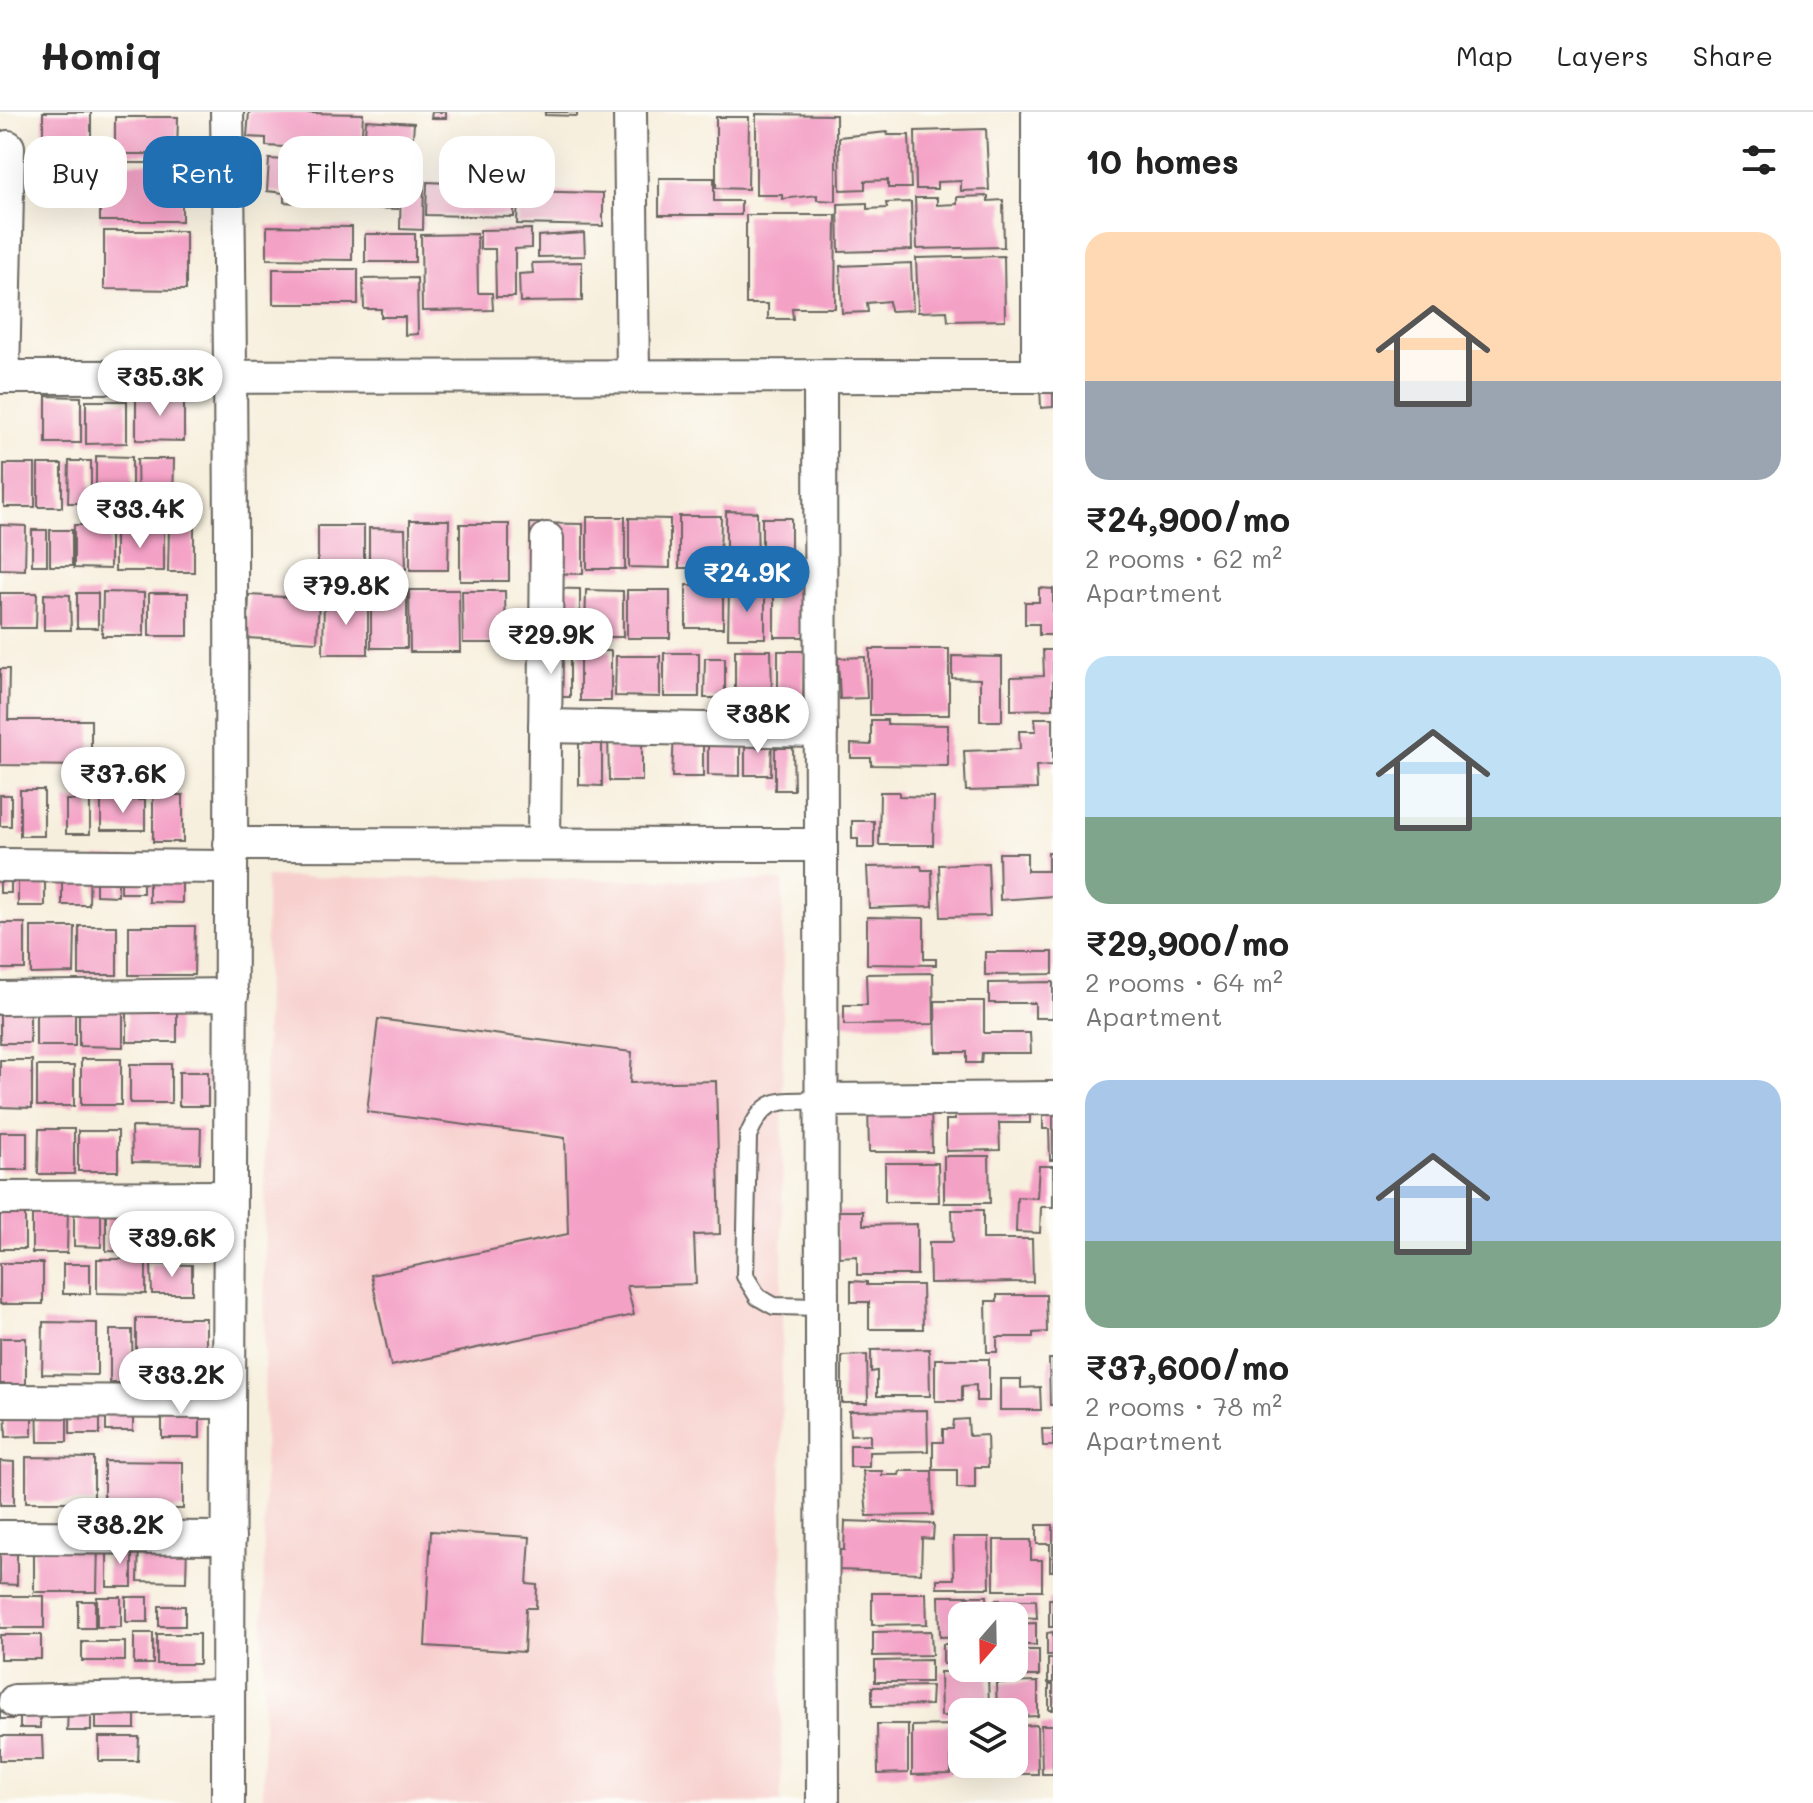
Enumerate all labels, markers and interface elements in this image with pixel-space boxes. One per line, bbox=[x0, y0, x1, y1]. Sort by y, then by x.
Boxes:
text: Homiq bbox=[40, 30, 161, 80]
text: Map bbox=[1456, 37, 1513, 73]
text: Layers bbox=[1557, 37, 1649, 73]
text: Share bbox=[1693, 37, 1773, 73]
chip: Buy bbox=[24, 136, 127, 208]
chip: Rent bbox=[143, 136, 262, 208]
chip: Filters bbox=[278, 136, 423, 208]
chip: New bbox=[439, 136, 555, 208]
text: 10 homes bbox=[1085, 138, 1239, 183]
icon: filters bbox=[1737, 138, 1781, 182]
icon: home bbox=[1361, 284, 1505, 428]
pin: ₹35.3K bbox=[95, 350, 225, 418]
text: ₹35.3K bbox=[116, 359, 204, 393]
pin: ₹33.4K bbox=[75, 482, 205, 550]
text: ₹33.4K bbox=[95, 491, 185, 525]
text: ₹24,900/mo bbox=[1085, 496, 1290, 541]
text: 2 rooms · 62 m² bbox=[1085, 541, 1282, 575]
pin: ₹24.9K bbox=[682, 546, 812, 614]
text: ₹24.9K bbox=[703, 555, 791, 589]
pin: ₹79.8K bbox=[281, 559, 411, 627]
text: ₹79.8K bbox=[302, 568, 390, 602]
text: Apartment bbox=[1085, 575, 1222, 609]
pin: ₹29.9K bbox=[486, 608, 616, 676]
text: ₹29.9K bbox=[507, 617, 595, 651]
pin: ₹38K bbox=[711, 687, 805, 755]
text: ₹38K bbox=[725, 696, 791, 730]
icon: home bbox=[1361, 708, 1505, 852]
pin: ₹37.6K bbox=[58, 747, 188, 815]
text: ₹37.6K bbox=[79, 756, 167, 790]
text: ₹29,900/mo bbox=[1085, 920, 1289, 965]
text: 2 rooms · 64 m² bbox=[1085, 965, 1283, 999]
text: Apartment bbox=[1085, 999, 1222, 1033]
icon: home bbox=[1361, 1132, 1505, 1276]
pin: ₹39.6K bbox=[107, 1211, 237, 1279]
text: ₹39.6K bbox=[127, 1220, 217, 1254]
text: ₹37,600/mo bbox=[1085, 1344, 1289, 1389]
pin: ₹33.2K bbox=[116, 1348, 246, 1416]
text: ₹33.2K bbox=[137, 1357, 225, 1391]
text: 2 rooms · 78 m² bbox=[1085, 1389, 1282, 1423]
text: Apartment bbox=[1085, 1423, 1222, 1457]
pin: ₹38.2K bbox=[55, 1498, 185, 1566]
text: ₹38.2K bbox=[76, 1507, 164, 1541]
north arrow bbox=[948, 1602, 1028, 1682]
map controls bbox=[948, 1602, 1028, 1778]
button: layers bbox=[948, 1698, 1028, 1778]

